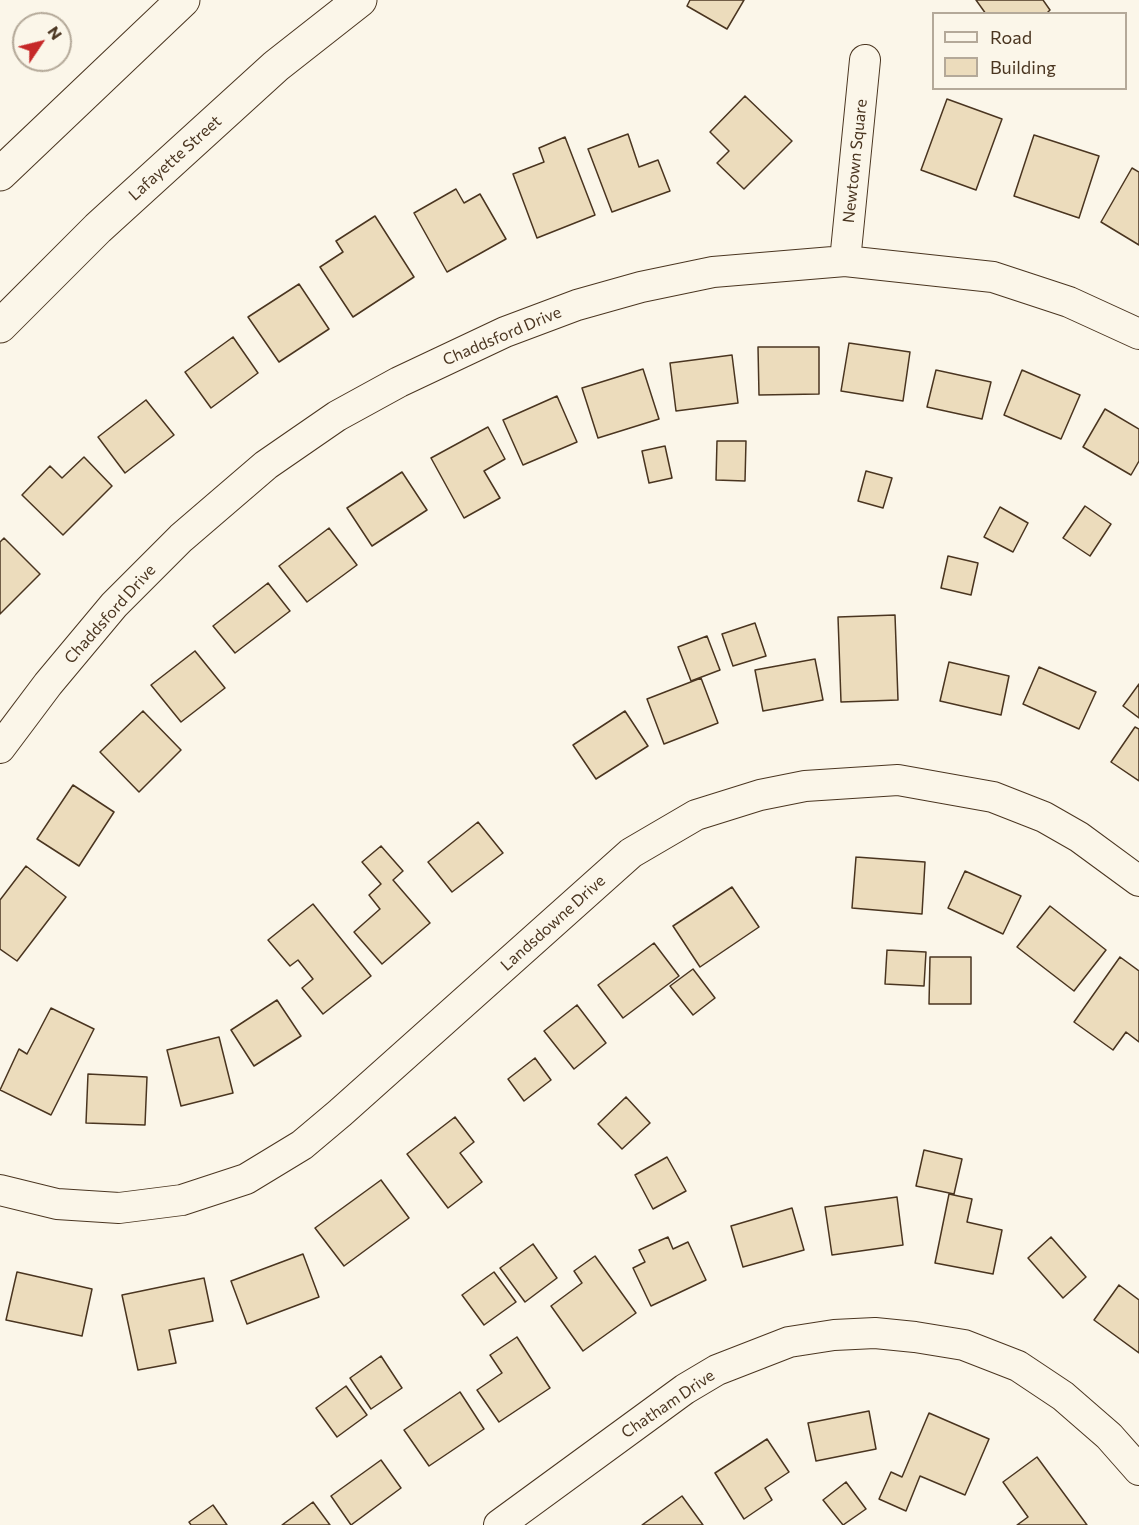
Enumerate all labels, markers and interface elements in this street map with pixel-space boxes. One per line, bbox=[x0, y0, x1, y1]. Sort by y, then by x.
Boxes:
north arrow bbox=[12, 12, 72, 72]
legend bbox=[932, 12, 1127, 90]
text: N bbox=[44, 22, 67, 43]
text: Road bbox=[990, 26, 1032, 48]
text: Building bbox=[990, 56, 1056, 78]
street label: Newtown Square bbox=[839, 98, 871, 224]
street label: Lafayette Street bbox=[125, 111, 225, 205]
street label: Chaddsford Drive bbox=[440, 302, 564, 370]
street label: Chaddsford Drive bbox=[60, 560, 160, 668]
street label: Landsdowne Drive bbox=[497, 871, 609, 975]
street label: Chatham Drive bbox=[618, 1366, 718, 1442]

